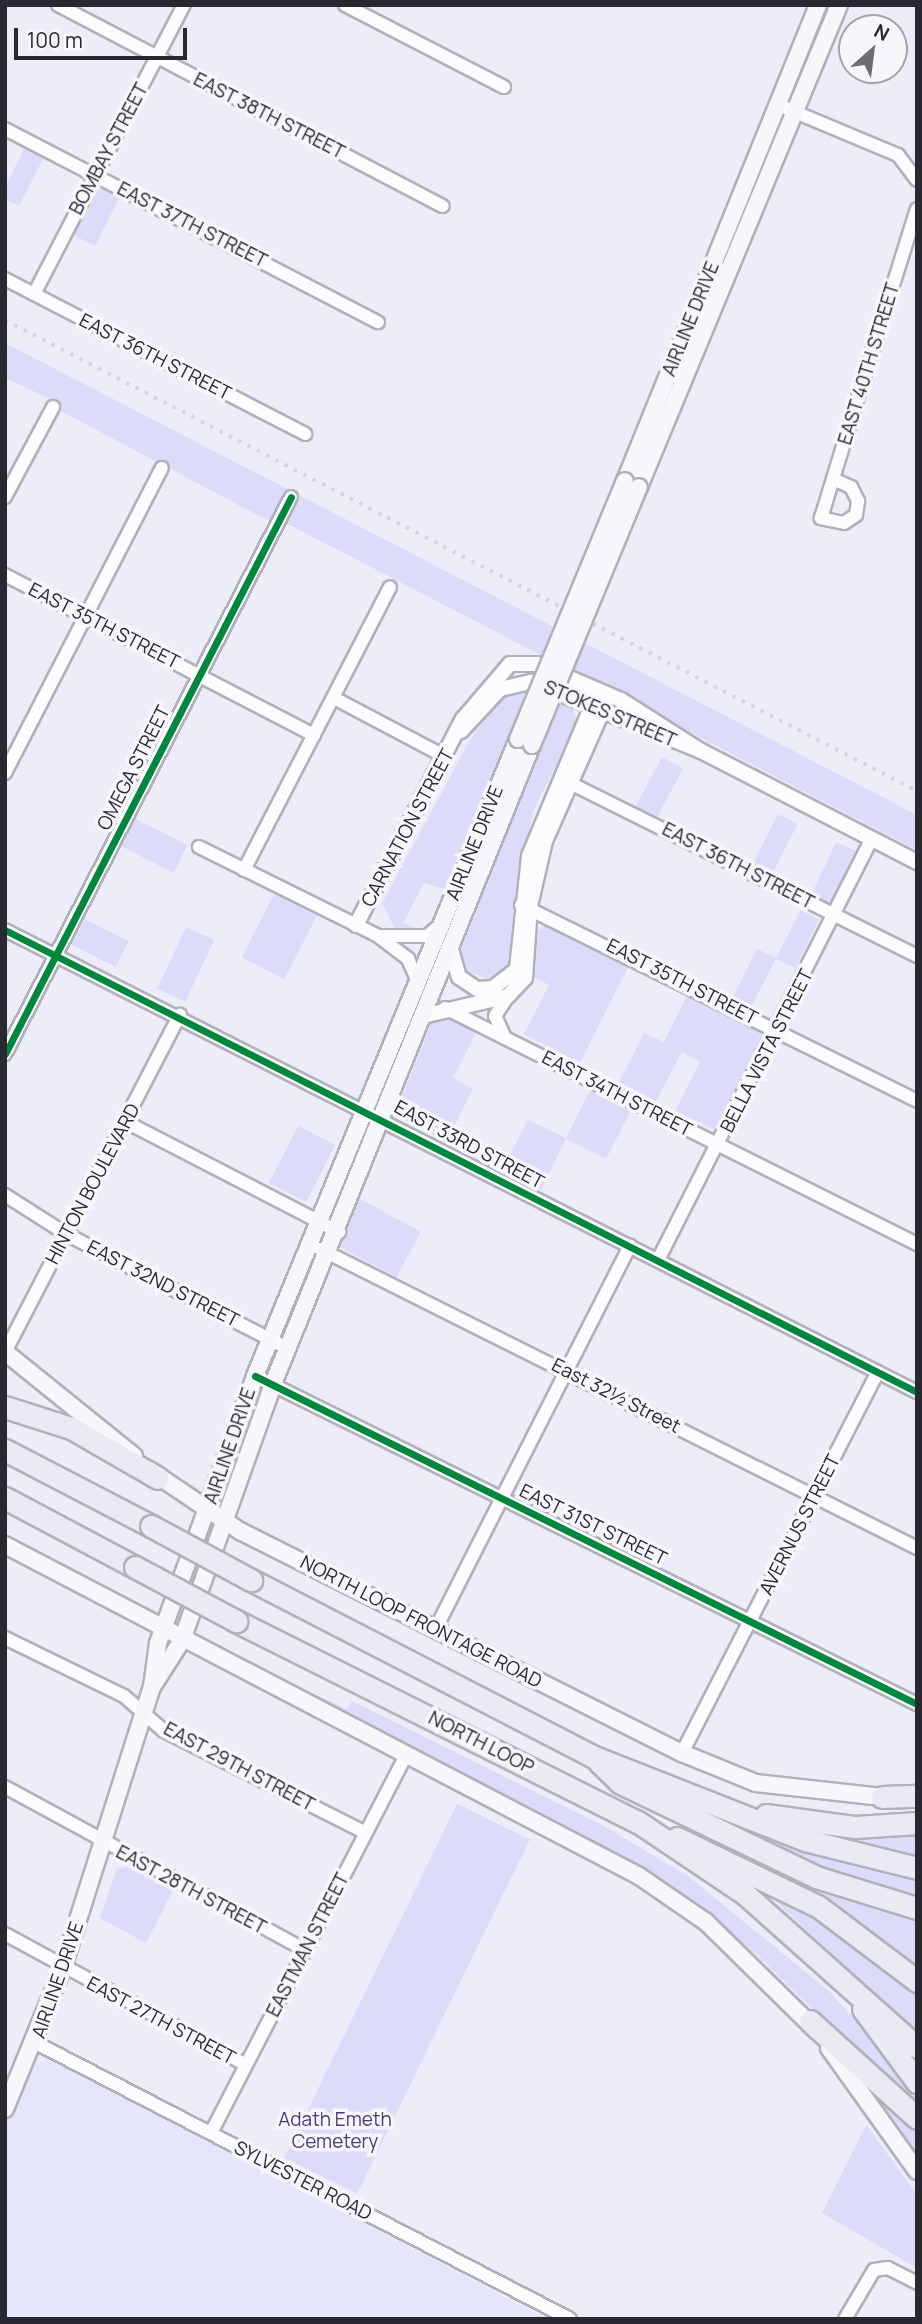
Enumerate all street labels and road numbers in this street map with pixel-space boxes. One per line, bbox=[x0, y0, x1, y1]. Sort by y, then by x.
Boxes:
street label: EAST 38TH STREET bbox=[189, 68, 349, 164]
street label: BOMBAY STREET bbox=[65, 79, 153, 219]
street label: EAST 37TH STREET bbox=[113, 177, 271, 273]
street label: AIRLINE DRIVE bbox=[658, 258, 724, 380]
street label: EAST 40TH STREET bbox=[833, 280, 905, 448]
street label: EAST 36TH STREET bbox=[75, 309, 235, 405]
street label: EAST 35TH STREET bbox=[24, 578, 184, 674]
street label: STOKES STREET bbox=[540, 676, 680, 752]
street label: OMEGA STREET bbox=[93, 702, 175, 834]
street label: CARNATION STREET bbox=[357, 745, 459, 911]
street label: AIRLINE DRIVE bbox=[442, 782, 508, 904]
street label: EAST 36TH STREET bbox=[658, 818, 818, 914]
street label: EAST 35TH STREET bbox=[602, 934, 762, 1030]
street label: BELLA VISTA STREET bbox=[716, 966, 818, 1136]
street label: EAST 34TH STREET bbox=[538, 1046, 696, 1142]
street label: EAST 33RD STREET bbox=[390, 1096, 548, 1194]
street label: HINTON BOULEVARD bbox=[41, 1100, 145, 1268]
street label: EAST 32ND STREET bbox=[83, 1236, 243, 1332]
street label: East 32½ Street bbox=[548, 1354, 684, 1438]
street label: AIRLINE DRIVE bbox=[199, 1385, 261, 1507]
street label: AVERNUS STREET bbox=[755, 1451, 845, 1599]
street label: EAST 31ST STREET bbox=[515, 1479, 671, 1571]
street label: NORTH LOOP FRONTAGE ROAD bbox=[296, 1551, 546, 1693]
street label: NORTH LOOP bbox=[425, 1707, 537, 1779]
street label: EAST 29TH STREET bbox=[159, 1717, 319, 1817]
street label: EAST 28TH STREET bbox=[112, 1841, 270, 1939]
street label: EASTMAN STREET bbox=[262, 1869, 354, 2021]
street label: AIRLINE DRIVE bbox=[27, 1919, 89, 2041]
street label: EAST 27TH STREET bbox=[82, 1972, 240, 2070]
street label: SYLVESTER ROAD bbox=[230, 2136, 376, 2226]

